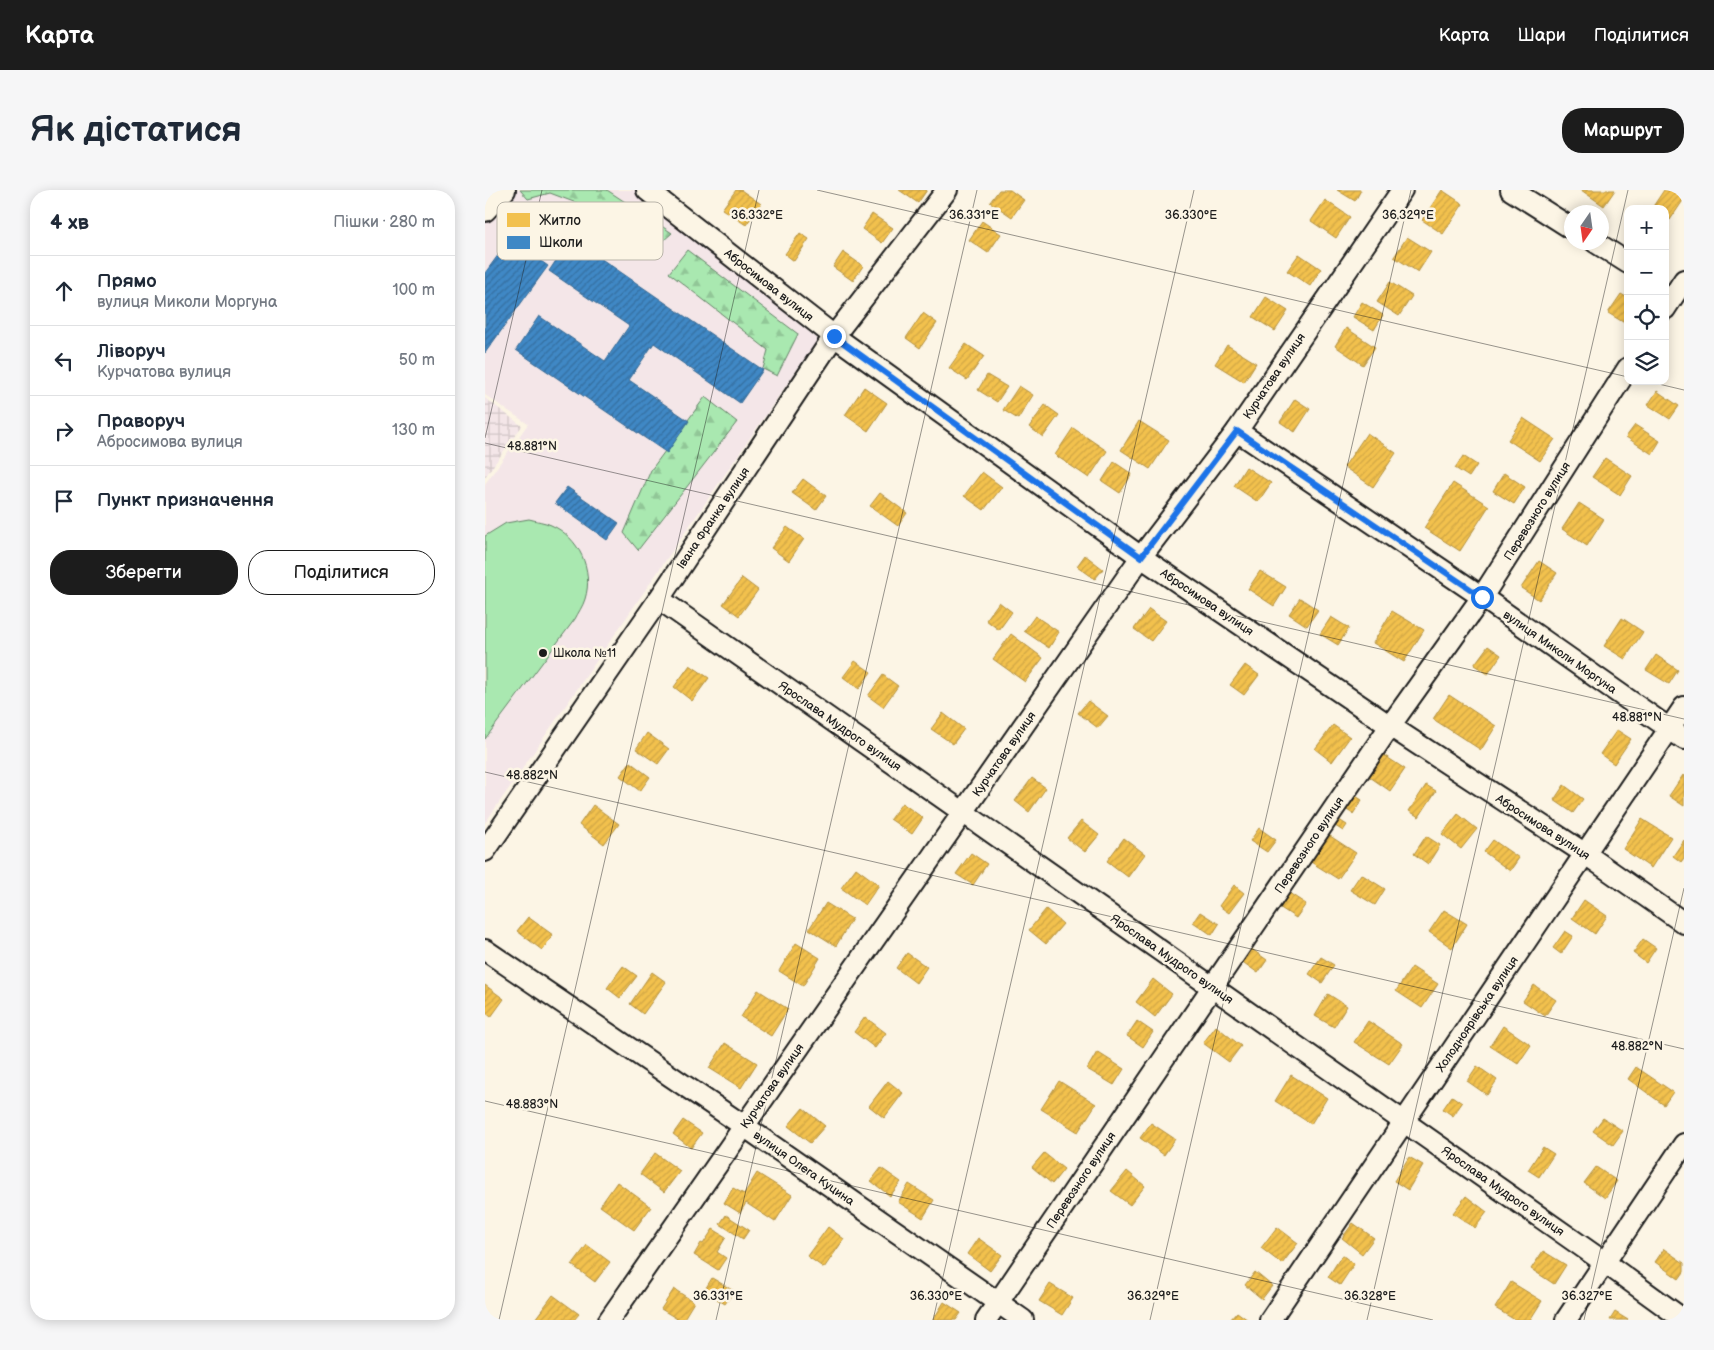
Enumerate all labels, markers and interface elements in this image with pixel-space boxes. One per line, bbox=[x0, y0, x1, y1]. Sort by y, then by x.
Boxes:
text: Карта bbox=[25, 21, 94, 50]
text: Карта bbox=[1439, 25, 1489, 46]
text: Шари bbox=[1517, 25, 1566, 46]
text: Поділитися bbox=[1594, 25, 1689, 46]
button: Маршрут bbox=[1562, 108, 1684, 153]
text: Як дістатися bbox=[30, 109, 242, 152]
legend bbox=[497, 202, 663, 260]
north arrow bbox=[1564, 205, 1609, 250]
map controls bbox=[1624, 205, 1669, 385]
button: + bbox=[1624, 205, 1669, 250]
text: 36.332°E bbox=[731, 208, 783, 223]
text: 36.331°E bbox=[949, 208, 999, 223]
text: 36.330°E bbox=[1165, 208, 1217, 223]
text: 36.329°E bbox=[1382, 208, 1434, 223]
text: 4 хв bbox=[50, 210, 89, 235]
text: Житло bbox=[539, 212, 581, 229]
text: Пішки · 280 m bbox=[333, 213, 435, 232]
text: Школи bbox=[539, 234, 583, 251]
street label: Абросимова вулиця bbox=[720, 245, 817, 325]
button: − bbox=[1624, 250, 1669, 295]
text: Прямо bbox=[97, 270, 157, 293]
icon: ahead bbox=[50, 277, 78, 305]
text: 100 m bbox=[392, 281, 435, 300]
text: вулиця Миколи Моргуна bbox=[97, 293, 277, 312]
button: locate bbox=[1624, 295, 1669, 340]
route end bbox=[823, 325, 846, 348]
street label: Курчатова вулиця bbox=[1240, 330, 1309, 422]
text: Ліворуч bbox=[97, 340, 166, 363]
button: layers bbox=[1624, 340, 1669, 385]
icon: left bbox=[50, 347, 78, 375]
text: 50 m bbox=[399, 351, 435, 370]
text: Курчатова вулиця bbox=[97, 363, 231, 382]
text: Праворуч bbox=[97, 410, 185, 433]
icon: right bbox=[50, 417, 78, 445]
text: 130 m bbox=[392, 421, 435, 440]
text: Абросимова вулиця bbox=[97, 433, 243, 452]
text: 48.881°N bbox=[507, 439, 557, 454]
street label: Перевозного вулиця bbox=[1501, 459, 1574, 563]
street label: Івана Франка вулиця bbox=[674, 464, 753, 572]
icon: arrive bbox=[50, 487, 78, 515]
text: Пункт призначення bbox=[97, 489, 274, 512]
button: Зберегти bbox=[50, 550, 238, 595]
button: Поділитися bbox=[248, 550, 435, 595]
street label: Абросимова вулиця bbox=[1156, 565, 1257, 639]
route start bbox=[1471, 586, 1494, 609]
street label: вулиця Миколи Моргуна bbox=[1500, 607, 1619, 697]
place label: Школа №11 bbox=[553, 646, 616, 661]
marker: Школа №11 bbox=[537, 647, 549, 659]
street label: Ярослава Мудрого вулиця bbox=[775, 678, 904, 775]
street label: Курчатова вулиця bbox=[969, 709, 1040, 800]
text: 48.881°N bbox=[1612, 710, 1662, 725]
text: 48.882°N bbox=[506, 768, 558, 783]
street label: Абросимова вулиця bbox=[1492, 791, 1593, 864]
street label: Перевозного вулиця bbox=[1272, 794, 1348, 896]
street label: Ярослава Мудрого вулиця bbox=[1107, 911, 1236, 1008]
street label: Холодноярівська вулиця bbox=[1433, 953, 1522, 1075]
text: 48.882°N bbox=[1611, 1039, 1663, 1054]
street label: Курчатова вулиця bbox=[737, 1041, 808, 1132]
text: 48.883°N bbox=[506, 1097, 558, 1112]
street label: вулиця Олега Куцина bbox=[750, 1128, 857, 1209]
street label: Перевозного вулиця bbox=[1044, 1129, 1120, 1231]
street label: Ярослава Мудрого вулиця bbox=[1438, 1143, 1567, 1240]
text: 36.331°E bbox=[693, 1289, 743, 1304]
text: 36.330°E bbox=[910, 1289, 962, 1304]
text: 36.329°E bbox=[1127, 1289, 1179, 1304]
text: 36.328°E bbox=[1344, 1289, 1396, 1304]
text: 36.327°E bbox=[1562, 1289, 1613, 1304]

